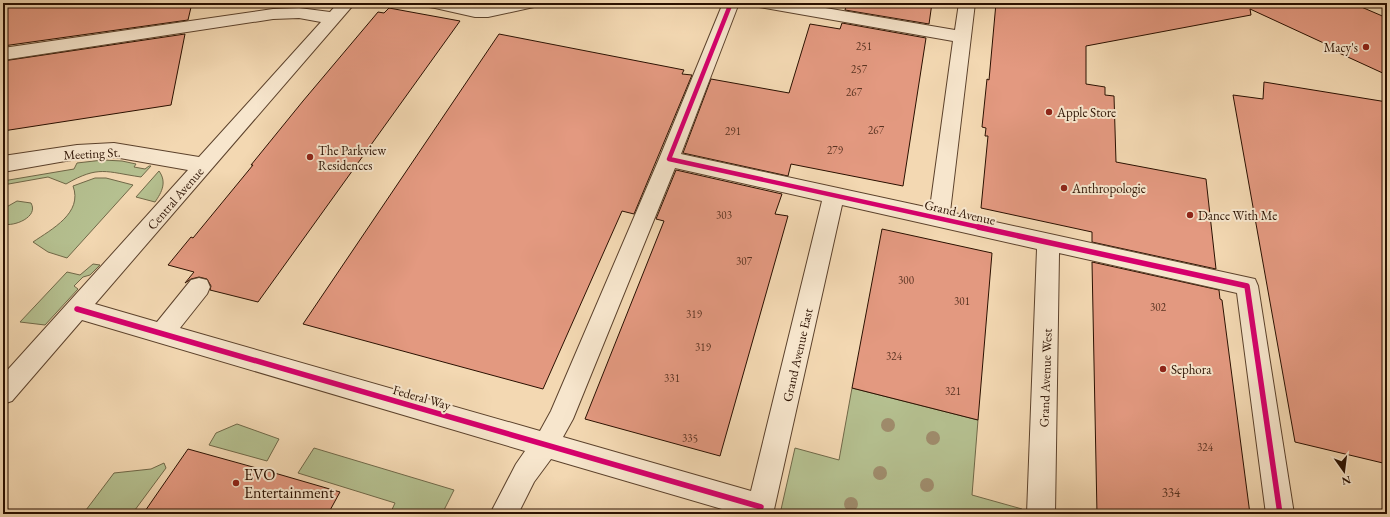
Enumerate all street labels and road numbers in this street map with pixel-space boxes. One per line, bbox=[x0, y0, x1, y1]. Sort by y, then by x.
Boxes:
street label: Meeting St. bbox=[63, 144, 121, 163]
street label: Central Avenue bbox=[143, 163, 207, 233]
street label: Grand Avenue bbox=[923, 196, 997, 229]
street label: Grand Avenue East bbox=[778, 307, 817, 404]
street label: Grand Avenue West bbox=[1035, 328, 1056, 428]
street label: Federal Way bbox=[391, 381, 453, 414]

